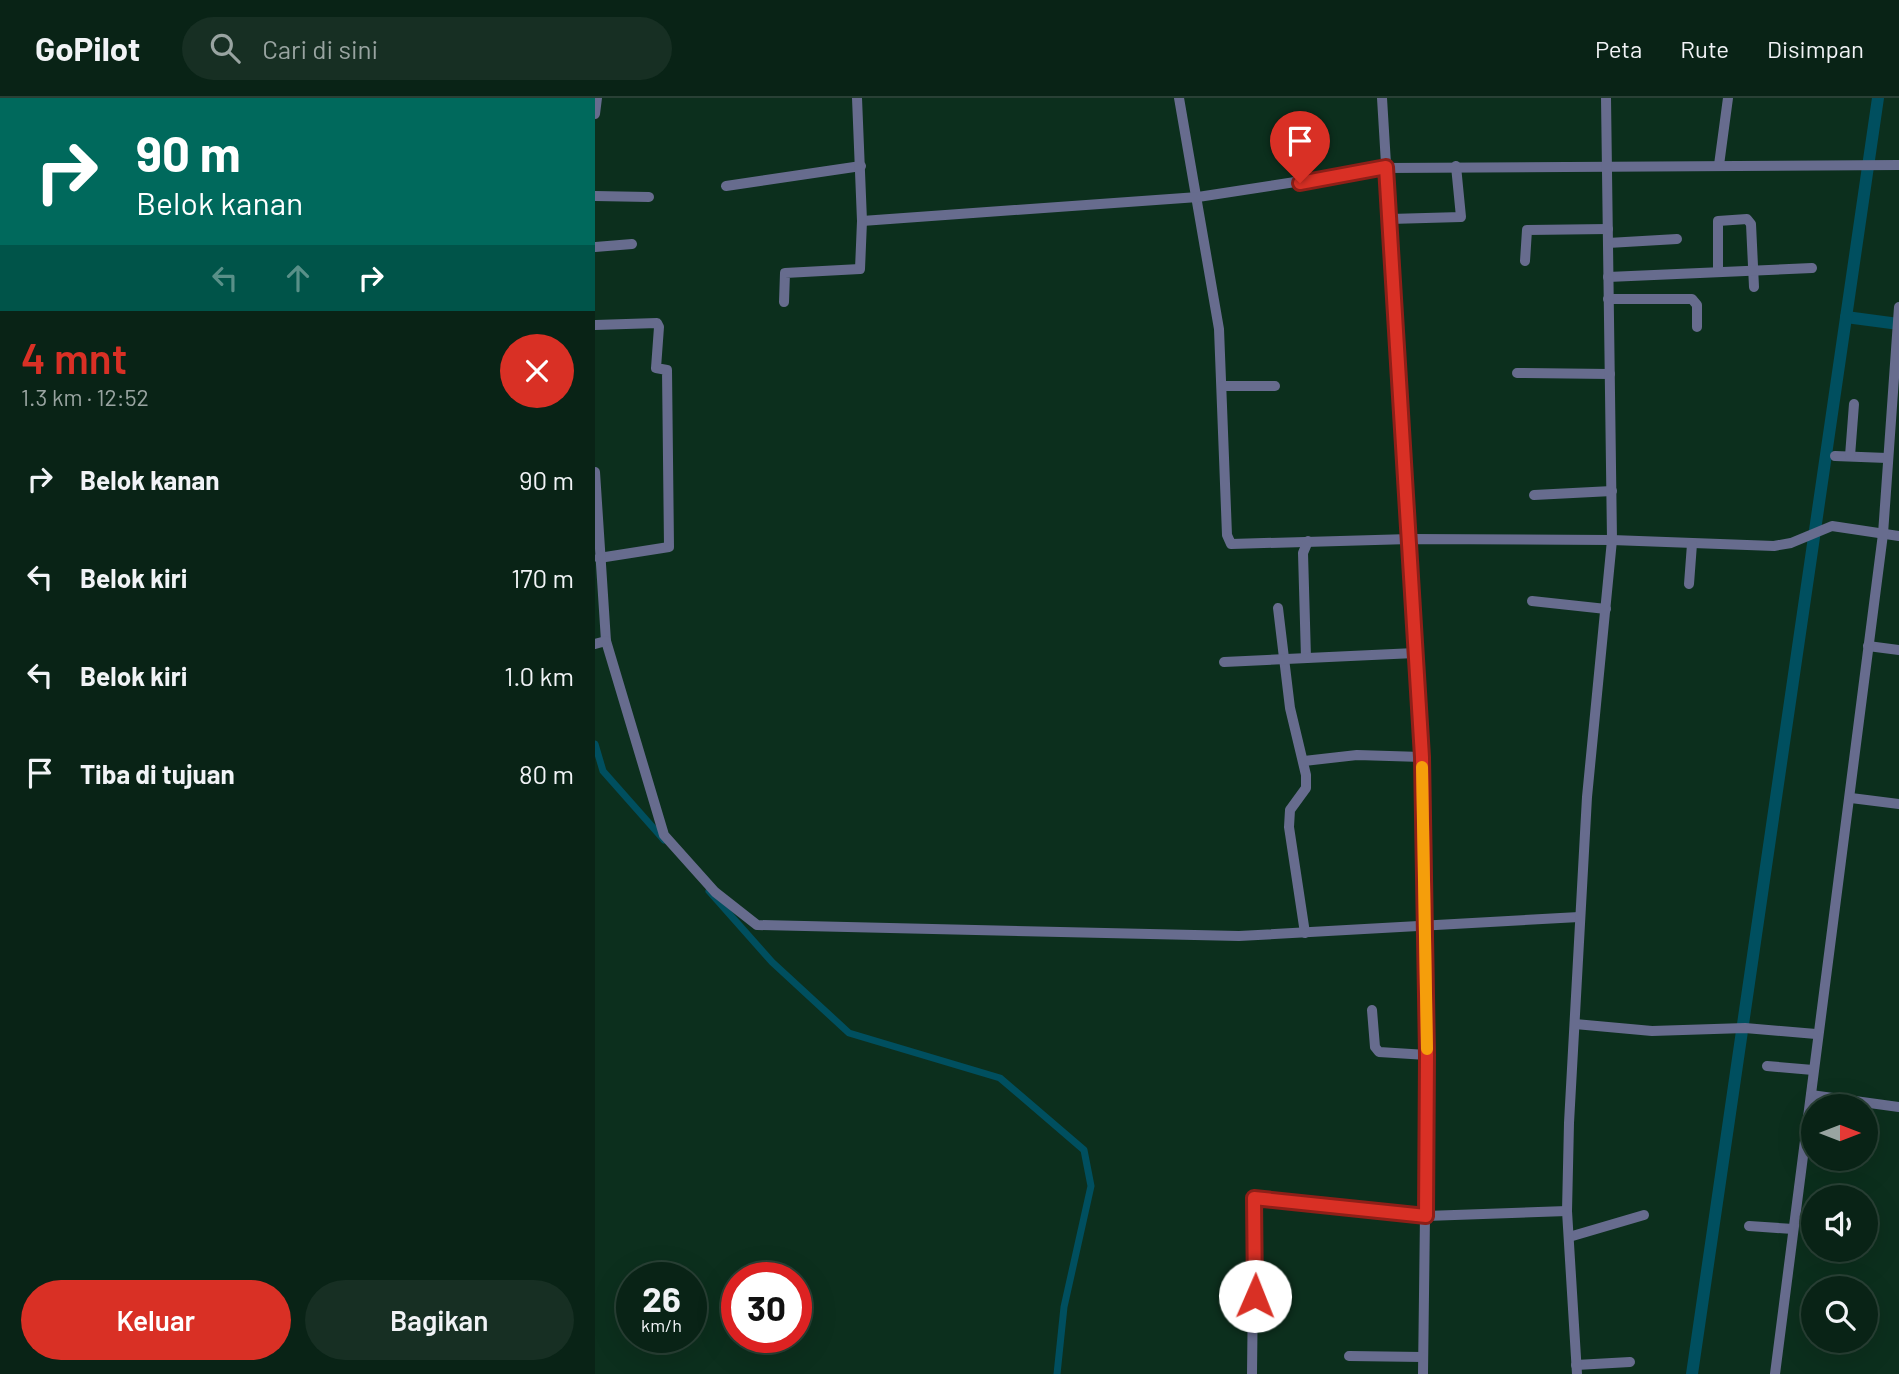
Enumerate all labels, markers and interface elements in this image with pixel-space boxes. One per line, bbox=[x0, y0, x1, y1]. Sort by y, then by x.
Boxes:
search box bbox=[182, 17, 672, 80]
text: GoPilot bbox=[35, 28, 140, 68]
icon: search bbox=[206, 29, 244, 67]
text: Cari di sini bbox=[262, 33, 378, 64]
text: Peta bbox=[1595, 34, 1642, 63]
text: Rute bbox=[1680, 34, 1729, 63]
text: Disimpan bbox=[1767, 34, 1864, 63]
pin bbox=[1270, 111, 1330, 183]
icon: arrive bbox=[1281, 122, 1319, 160]
text: 90 m bbox=[136, 123, 241, 182]
icon: right bbox=[21, 126, 112, 217]
text: Belok kanan bbox=[136, 183, 303, 221]
icon: left bbox=[206, 259, 244, 297]
icon: ahead bbox=[279, 259, 317, 297]
icon: right bbox=[352, 259, 390, 297]
text: 4 mnt bbox=[21, 332, 127, 382]
button: close bbox=[500, 334, 574, 408]
text: 1.3 km · 12:52 bbox=[21, 383, 149, 411]
icon: right bbox=[21, 460, 59, 498]
text: Belok kanan bbox=[80, 464, 219, 495]
text: 90 m bbox=[519, 464, 574, 495]
icon: left bbox=[21, 558, 59, 596]
text: Belok kiri bbox=[80, 562, 187, 593]
text: 170 m bbox=[511, 562, 574, 593]
icon: left bbox=[21, 656, 59, 694]
text: Belok kiri bbox=[80, 660, 187, 691]
text: 1.0 km bbox=[504, 660, 574, 691]
icon: arrive bbox=[21, 754, 59, 792]
text: Tiba di tujuan bbox=[80, 758, 235, 789]
text: 80 m bbox=[519, 758, 574, 789]
north arrow bbox=[1801, 1094, 1878, 1171]
map controls bbox=[1801, 1094, 1878, 1353]
button: sound bbox=[1801, 1185, 1878, 1262]
position arrow bbox=[1218, 1259, 1292, 1333]
speed limit sign: 30 bbox=[721, 1262, 812, 1353]
button: search bbox=[1801, 1276, 1878, 1353]
text: 26 bbox=[642, 1277, 681, 1319]
button: Keluar bbox=[21, 1280, 291, 1360]
button: Bagikan bbox=[305, 1280, 574, 1360]
text: km/h bbox=[641, 1314, 682, 1336]

